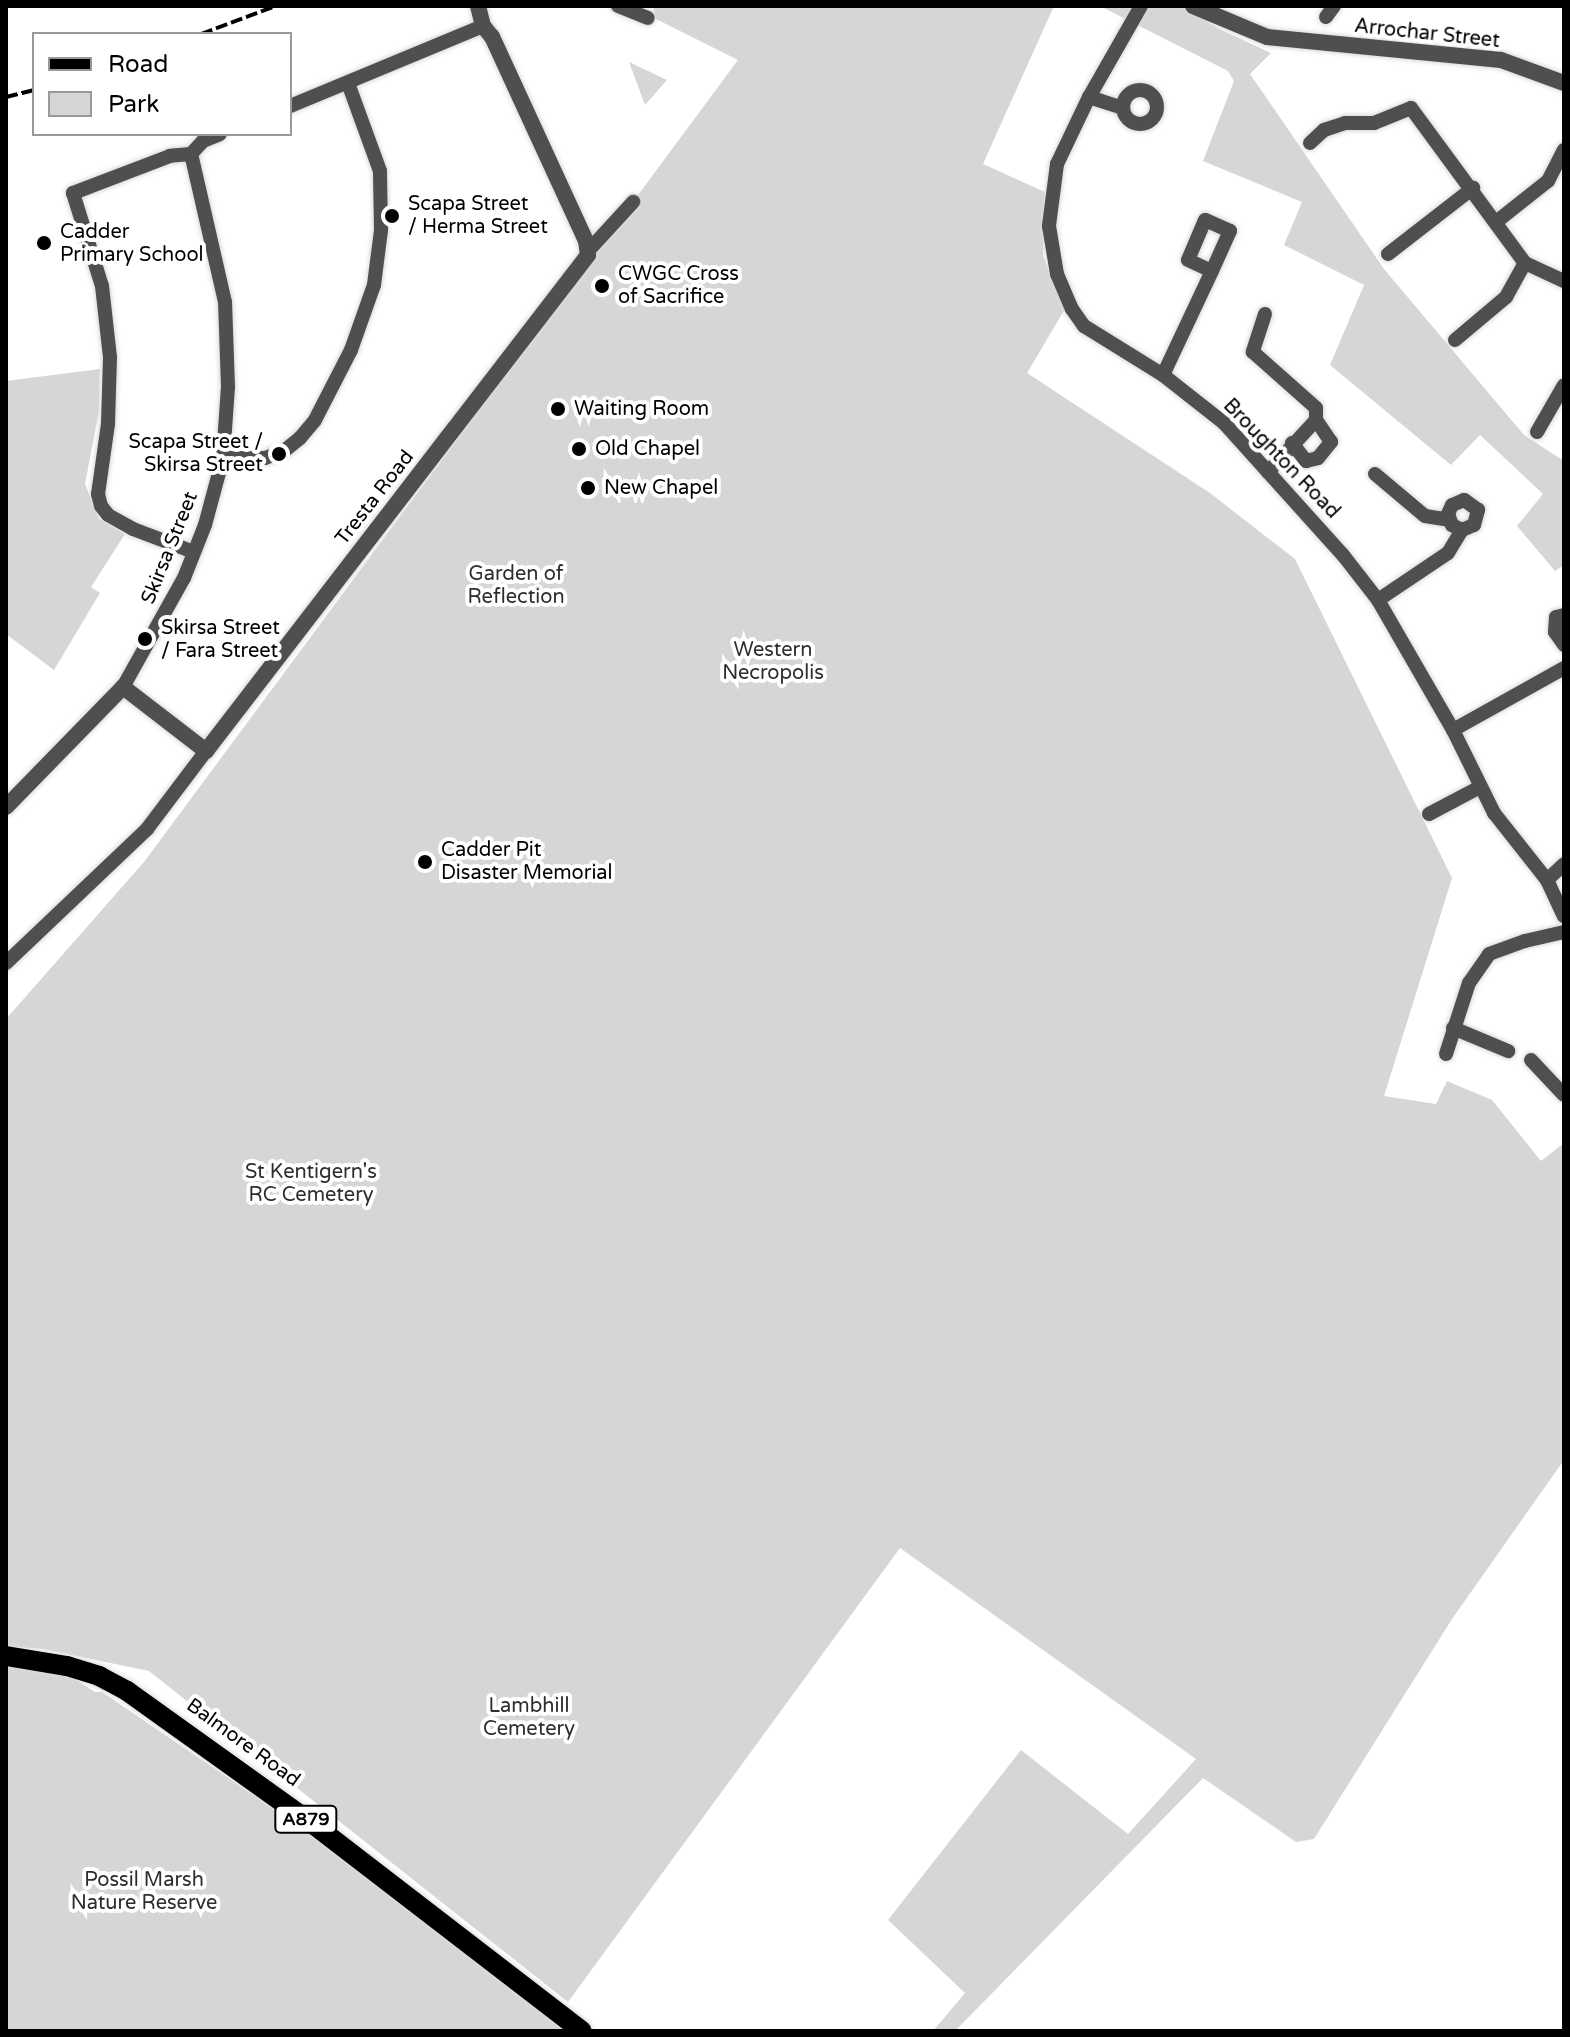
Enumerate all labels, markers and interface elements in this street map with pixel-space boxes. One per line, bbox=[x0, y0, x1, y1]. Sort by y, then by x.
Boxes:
street label: Arrochar Street bbox=[1353, 14, 1501, 54]
legend bbox=[32, 32, 292, 136]
text: Road bbox=[108, 50, 168, 79]
text: Park bbox=[108, 90, 159, 119]
place label: Scapa Street / Herma Street bbox=[408, 192, 548, 239]
marker: Scapa Street / Herma Street bbox=[383, 207, 401, 225]
place label: Cadder Primary School bbox=[60, 220, 204, 267]
marker: Cadder Primary School bbox=[35, 234, 53, 252]
place label: CWGC Cross of Sacrifice bbox=[618, 262, 739, 309]
marker: CWGC Cross of Sacrifice bbox=[593, 277, 611, 295]
street label: Broughton Road bbox=[1218, 394, 1344, 524]
place label: Waiting Room bbox=[574, 397, 709, 421]
marker: Waiting Room bbox=[549, 400, 567, 418]
place label: Scapa Street / Skirsa Street bbox=[129, 430, 263, 477]
place label: Old Chapel bbox=[595, 437, 700, 461]
marker: Old Chapel bbox=[570, 440, 588, 458]
marker: Scapa Street / Skirsa Street bbox=[270, 445, 288, 463]
street label: Tresta Road bbox=[331, 446, 419, 550]
place label: New Chapel bbox=[604, 476, 718, 500]
marker: New Chapel bbox=[579, 479, 597, 497]
street label: Skirsa Street bbox=[137, 488, 203, 608]
park label: Garden of Reflection bbox=[467, 563, 565, 610]
place label: Skirsa Street / Fara Street bbox=[161, 616, 280, 663]
marker: Skirsa Street / Fara Street bbox=[136, 630, 154, 648]
park label: Western Necropolis bbox=[722, 638, 824, 685]
place label: Cadder Pit Disaster Memorial bbox=[441, 838, 613, 885]
marker: Cadder Pit Disaster Memorial bbox=[416, 853, 434, 871]
park label: St Kentigern's RC Cemetery bbox=[245, 1160, 377, 1207]
street label: Balmore Road bbox=[181, 1694, 305, 1792]
park label: Lambhill Cemetery bbox=[483, 1695, 575, 1742]
road number: A879 bbox=[274, 1805, 338, 1833]
park label: Possil Marsh Nature Reserve bbox=[71, 1869, 217, 1916]

